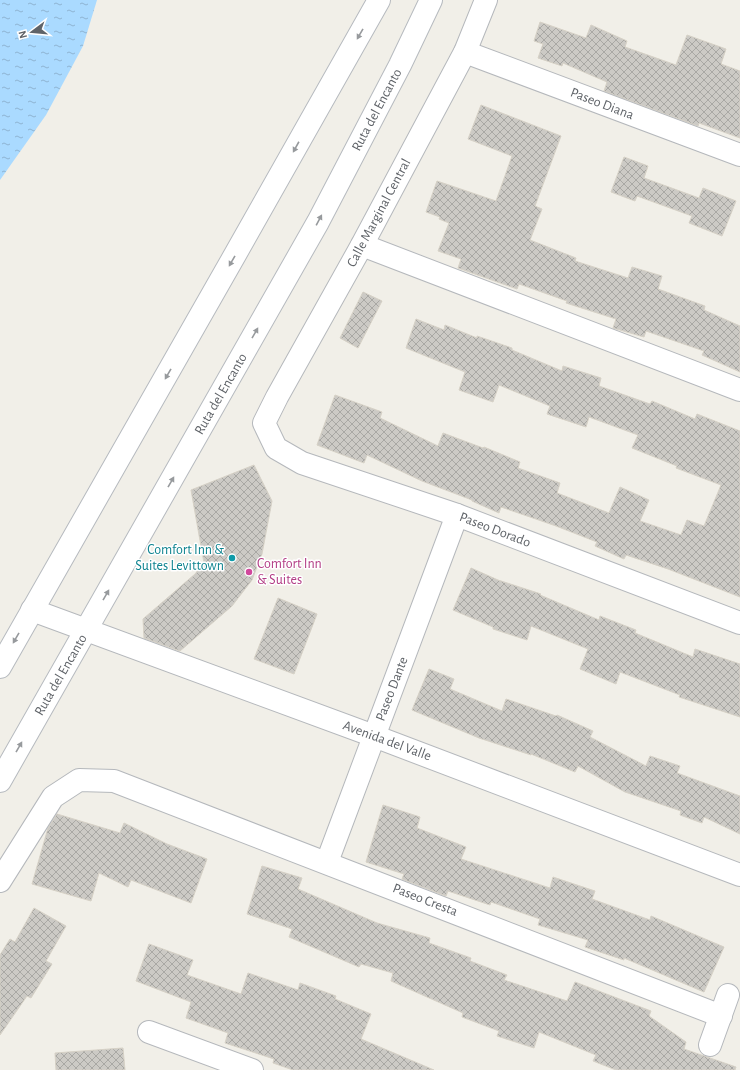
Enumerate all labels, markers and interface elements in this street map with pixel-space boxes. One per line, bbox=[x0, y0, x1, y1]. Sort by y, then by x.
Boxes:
north arrow bbox=[12, 12, 52, 52]
one-way arrow bbox=[356, 28, 363, 40]
text: N bbox=[17, 29, 29, 40]
street label: Ruta del Encanto bbox=[349, 66, 405, 154]
street label: Paseo Diana bbox=[568, 86, 636, 123]
one-way arrow bbox=[292, 141, 299, 153]
street label: Calle Marginal Central bbox=[345, 157, 413, 269]
one-way arrow bbox=[316, 214, 323, 226]
one-way arrow bbox=[229, 255, 236, 267]
one-way arrow bbox=[252, 327, 259, 339]
street label: Ruta del Encanto bbox=[192, 351, 250, 437]
one-way arrow bbox=[164, 368, 171, 380]
one-way arrow bbox=[167, 477, 174, 488]
street label: Paseo Dorado bbox=[458, 510, 533, 550]
place label: Comfort Inn & Suites Levittown bbox=[135, 543, 224, 573]
marker: Comfort Inn & Suites Levittown bbox=[227, 553, 237, 563]
place label: Comfort Inn & Suites bbox=[257, 557, 322, 587]
marker: Comfort Inn & Suites bbox=[244, 567, 254, 577]
one-way arrow bbox=[103, 590, 110, 601]
one-way arrow bbox=[13, 632, 20, 644]
street label: Ruta del Encanto bbox=[32, 632, 90, 718]
street label: Paseo Dante bbox=[373, 655, 411, 723]
street label: Avenida del Valle bbox=[341, 718, 433, 764]
one-way arrow bbox=[16, 741, 23, 753]
street label: Paseo Cresta bbox=[391, 881, 460, 919]

